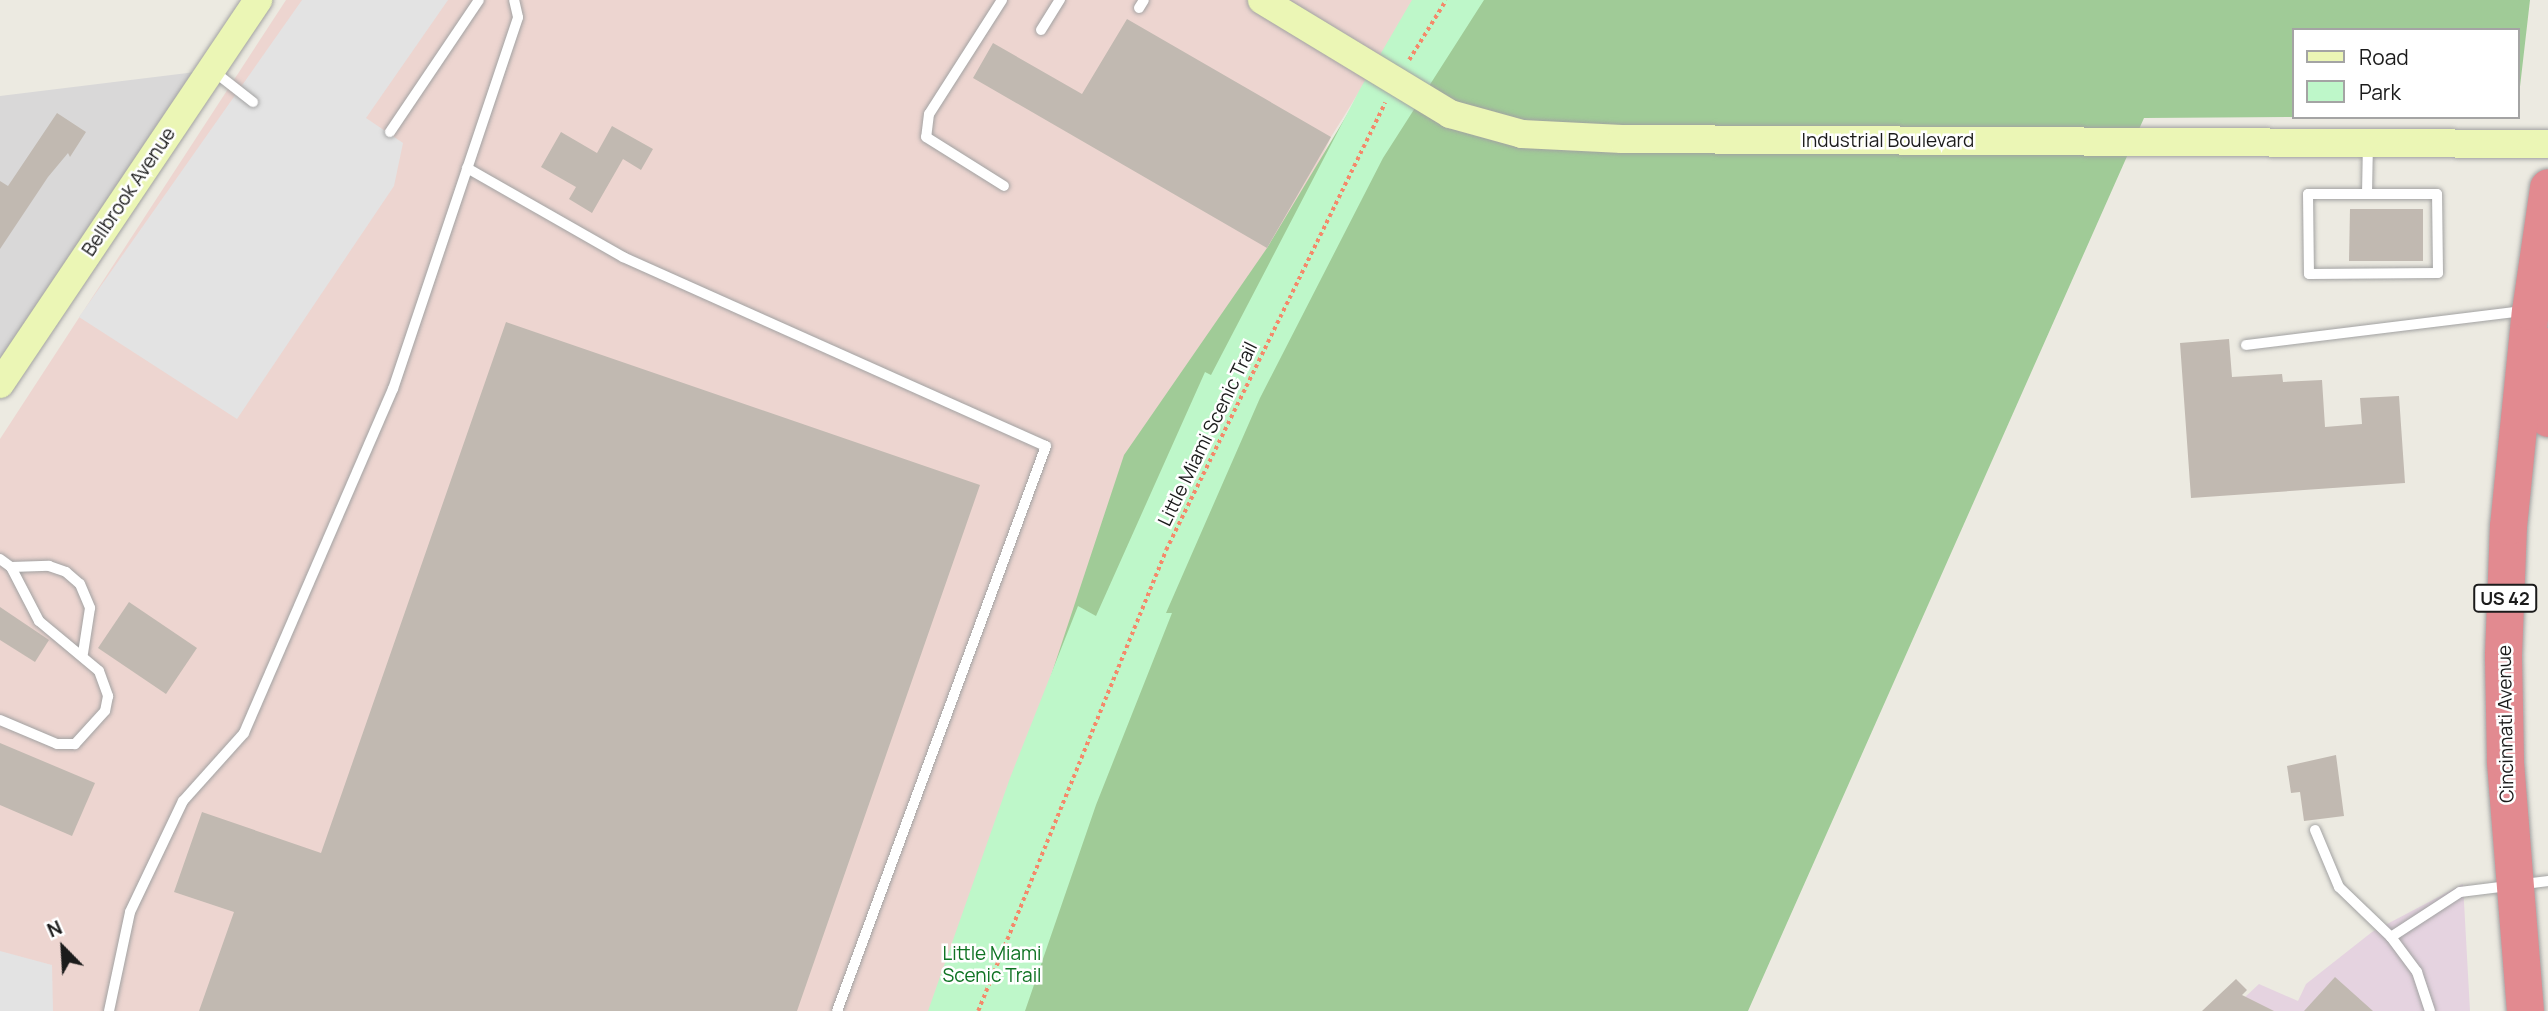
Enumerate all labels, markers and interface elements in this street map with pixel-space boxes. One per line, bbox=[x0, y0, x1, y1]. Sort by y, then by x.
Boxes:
legend bbox=[2292, 28, 2520, 119]
text: Road bbox=[2359, 43, 2409, 71]
text: Park bbox=[2359, 78, 2401, 106]
street label: Bellbrook Avenue bbox=[78, 123, 180, 261]
street label: Industrial Boulevard bbox=[1802, 130, 1974, 152]
street label: Little Miami Scenic Trail bbox=[1153, 338, 1263, 530]
road number: US 42 bbox=[2472, 584, 2538, 612]
street label: Cincinnati Avenue bbox=[2493, 645, 2519, 803]
north arrow bbox=[28, 913, 98, 983]
text: N bbox=[43, 914, 66, 943]
park label: Little Miami Scenic Trail bbox=[942, 943, 1042, 987]

